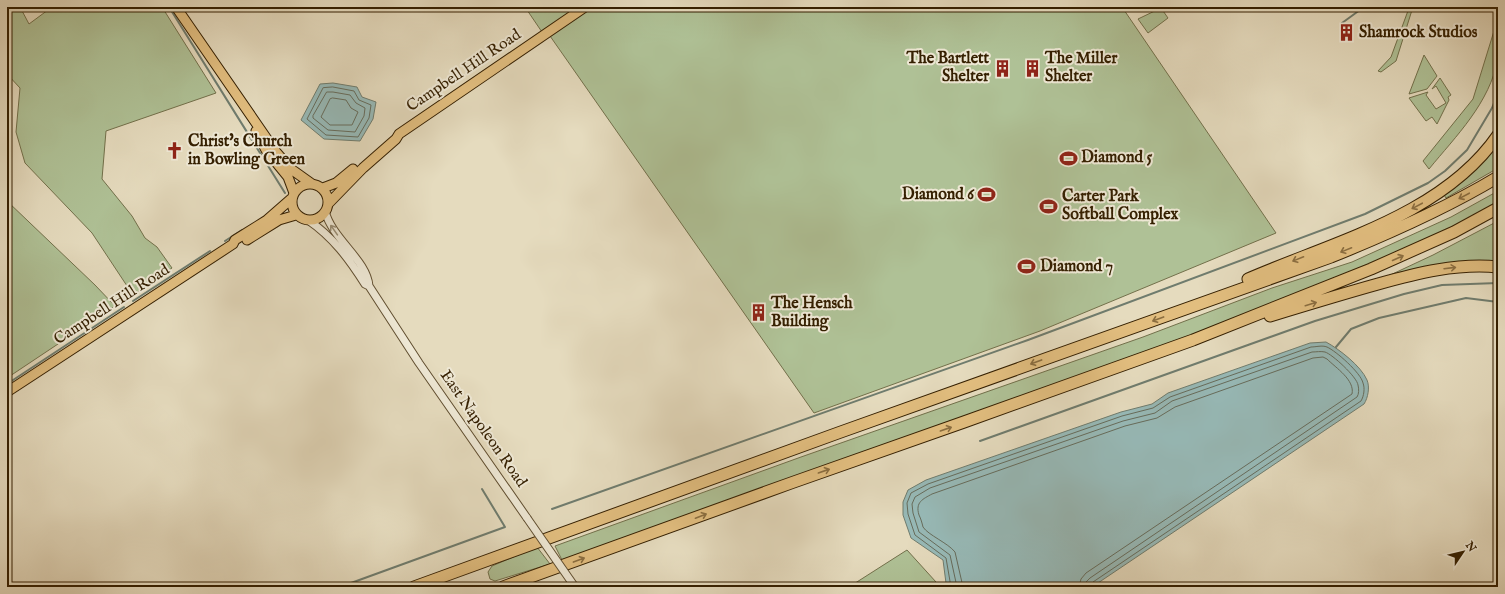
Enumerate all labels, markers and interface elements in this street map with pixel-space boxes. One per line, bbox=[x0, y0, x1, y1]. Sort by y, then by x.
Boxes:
building icon: Shamrock Studios bbox=[1336, 23, 1356, 43]
place label: Shamrock Studios bbox=[1359, 23, 1478, 43]
street label: Campbell Hill Road bbox=[403, 25, 526, 117]
place label: The Bartlett Shelter bbox=[905, 49, 990, 87]
place label: The Miller Shelter bbox=[1044, 49, 1117, 87]
building icon: The Bartlett Shelter bbox=[992, 58, 1012, 78]
building icon: The Miller Shelter bbox=[1022, 58, 1042, 78]
place label: Christ's Church in Bowling Green bbox=[188, 132, 305, 170]
church icon: Christ's Church in Bowling Green bbox=[165, 141, 185, 161]
sports icon: Diamond 5 bbox=[1058, 148, 1078, 168]
place label: Diamond 5 bbox=[1081, 148, 1152, 168]
place label: Diamond 6 bbox=[902, 185, 975, 205]
sports icon: Diamond 6 bbox=[977, 185, 997, 205]
place label: Carter Park Softball Complex bbox=[1062, 187, 1178, 225]
one-way arrow bbox=[1458, 193, 1470, 200]
sports icon: Carter Park Softball Complex bbox=[1039, 196, 1059, 216]
one-way arrow bbox=[1411, 202, 1423, 210]
one-way arrow bbox=[330, 225, 338, 236]
one-way arrow bbox=[1341, 247, 1353, 255]
one-way arrow bbox=[1392, 253, 1404, 261]
one-way arrow bbox=[1293, 255, 1305, 263]
sports icon: Diamond 7 bbox=[1017, 257, 1037, 277]
place label: Diamond 7 bbox=[1040, 257, 1113, 277]
street label: Campbell Hill Road bbox=[50, 260, 174, 350]
one-way arrow bbox=[1443, 264, 1456, 272]
place label: The Hensch Building bbox=[770, 294, 853, 332]
one-way arrow bbox=[1304, 300, 1317, 307]
building icon: The Hensch Building bbox=[748, 303, 768, 323]
one-way arrow bbox=[1153, 315, 1165, 323]
one-way arrow bbox=[1030, 359, 1042, 367]
street label: East Napoleon Road bbox=[435, 367, 531, 492]
one-way arrow bbox=[940, 424, 952, 432]
one-way arrow bbox=[817, 467, 829, 475]
one-way arrow bbox=[695, 511, 707, 519]
north arrow bbox=[1443, 532, 1483, 572]
text: N bbox=[1461, 538, 1479, 555]
one-way arrow bbox=[573, 555, 585, 563]

